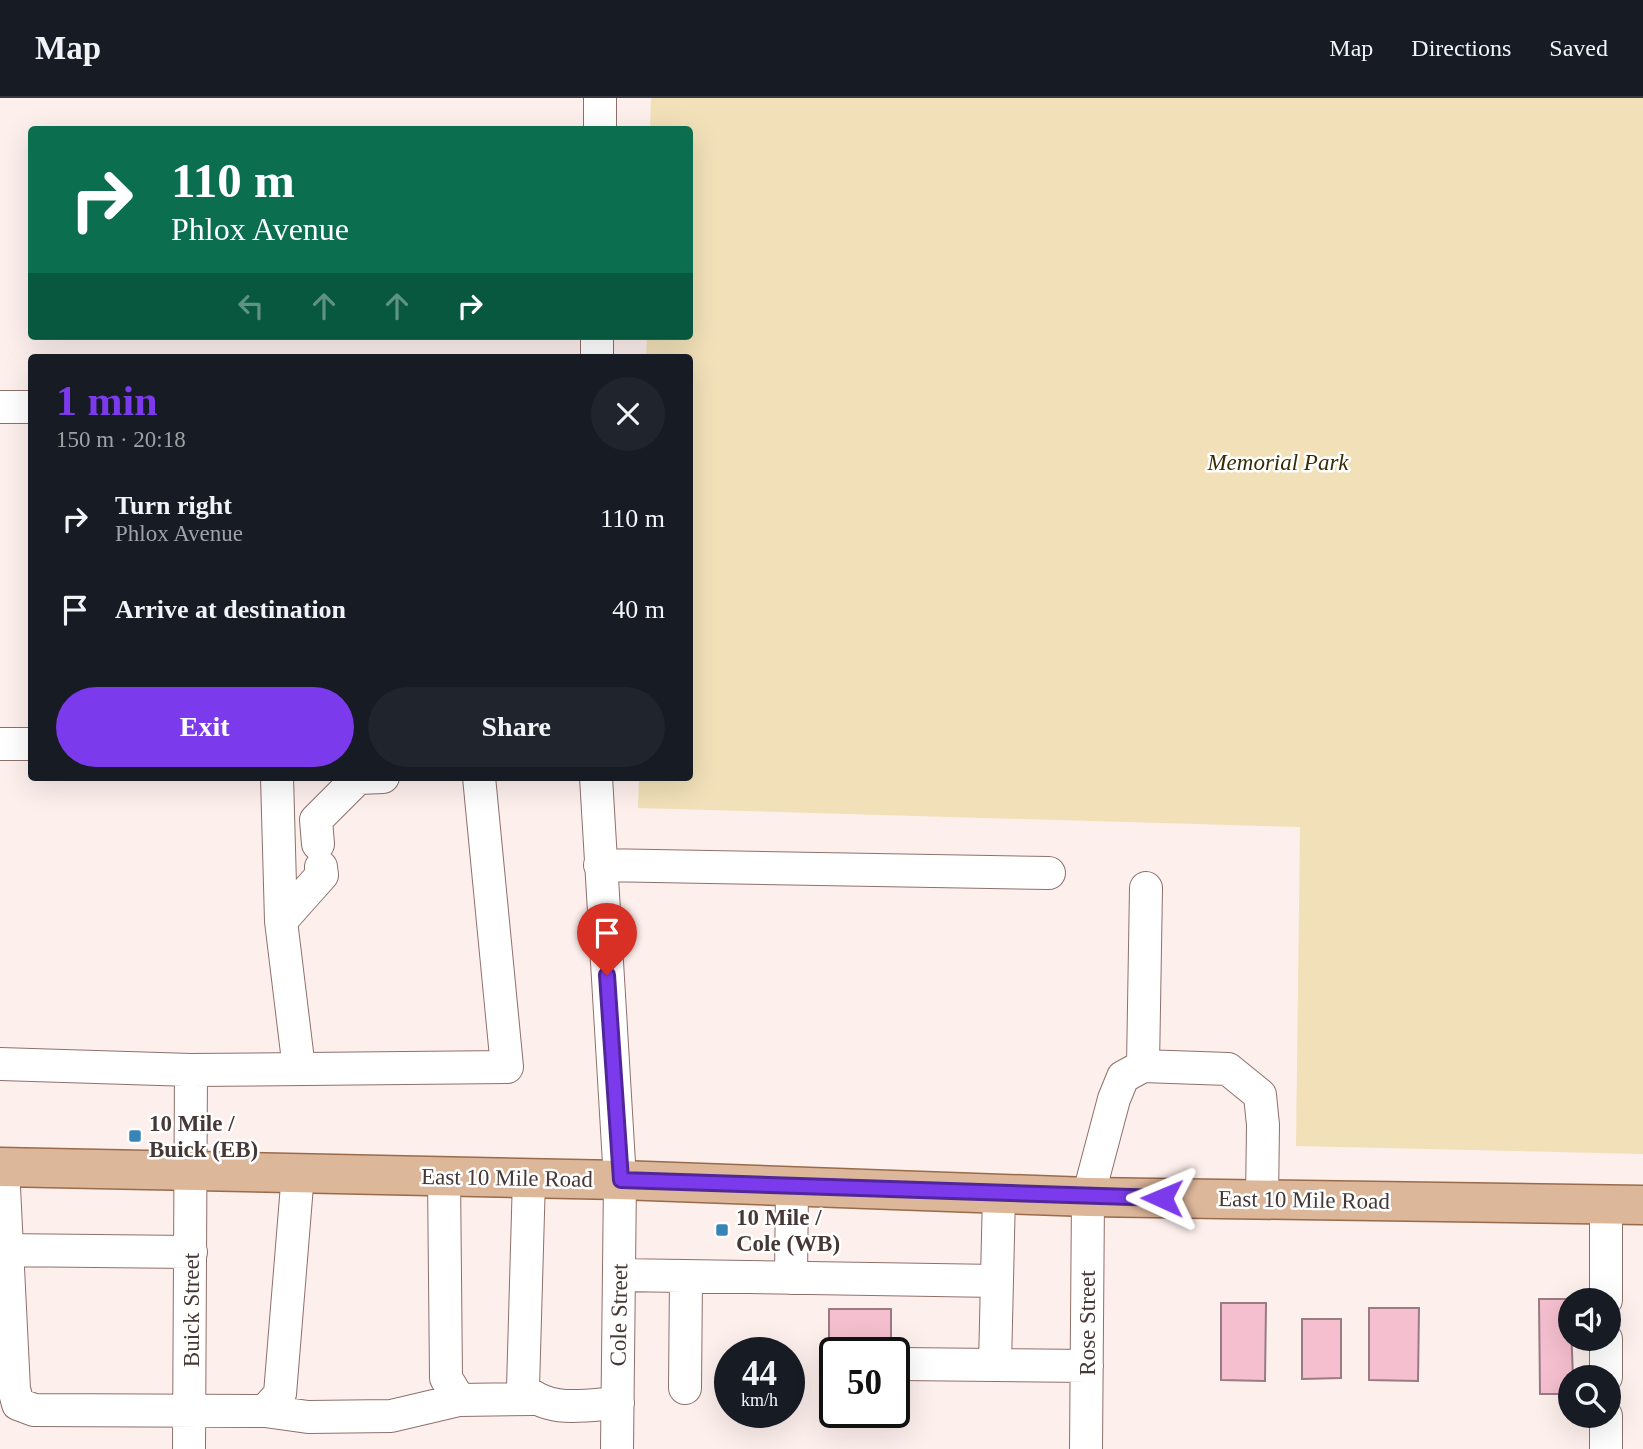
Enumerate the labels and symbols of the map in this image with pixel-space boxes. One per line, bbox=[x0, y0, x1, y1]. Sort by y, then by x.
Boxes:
park label: Memorial Park bbox=[1206, 450, 1349, 475]
pin bbox=[577, 903, 637, 975]
place label: 10 Mile / Buick (EB) bbox=[149, 1111, 258, 1162]
marker: 10 Mile / Buick (EB) bbox=[127, 1128, 143, 1144]
position arrow bbox=[1125, 1161, 1199, 1235]
street label: East 10 Mile Road bbox=[421, 1164, 594, 1192]
street label: East 10 Mile Road bbox=[1218, 1186, 1391, 1214]
place label: 10 Mile / Cole (WB) bbox=[736, 1205, 840, 1256]
marker: 10 Mile / Cole (WB) bbox=[714, 1222, 730, 1238]
street label: Buick Street bbox=[179, 1252, 204, 1367]
street label: Cole Street bbox=[606, 1263, 632, 1367]
street label: Rose Street bbox=[1075, 1270, 1100, 1376]
speed limit sign: 50 bbox=[819, 1337, 910, 1428]

